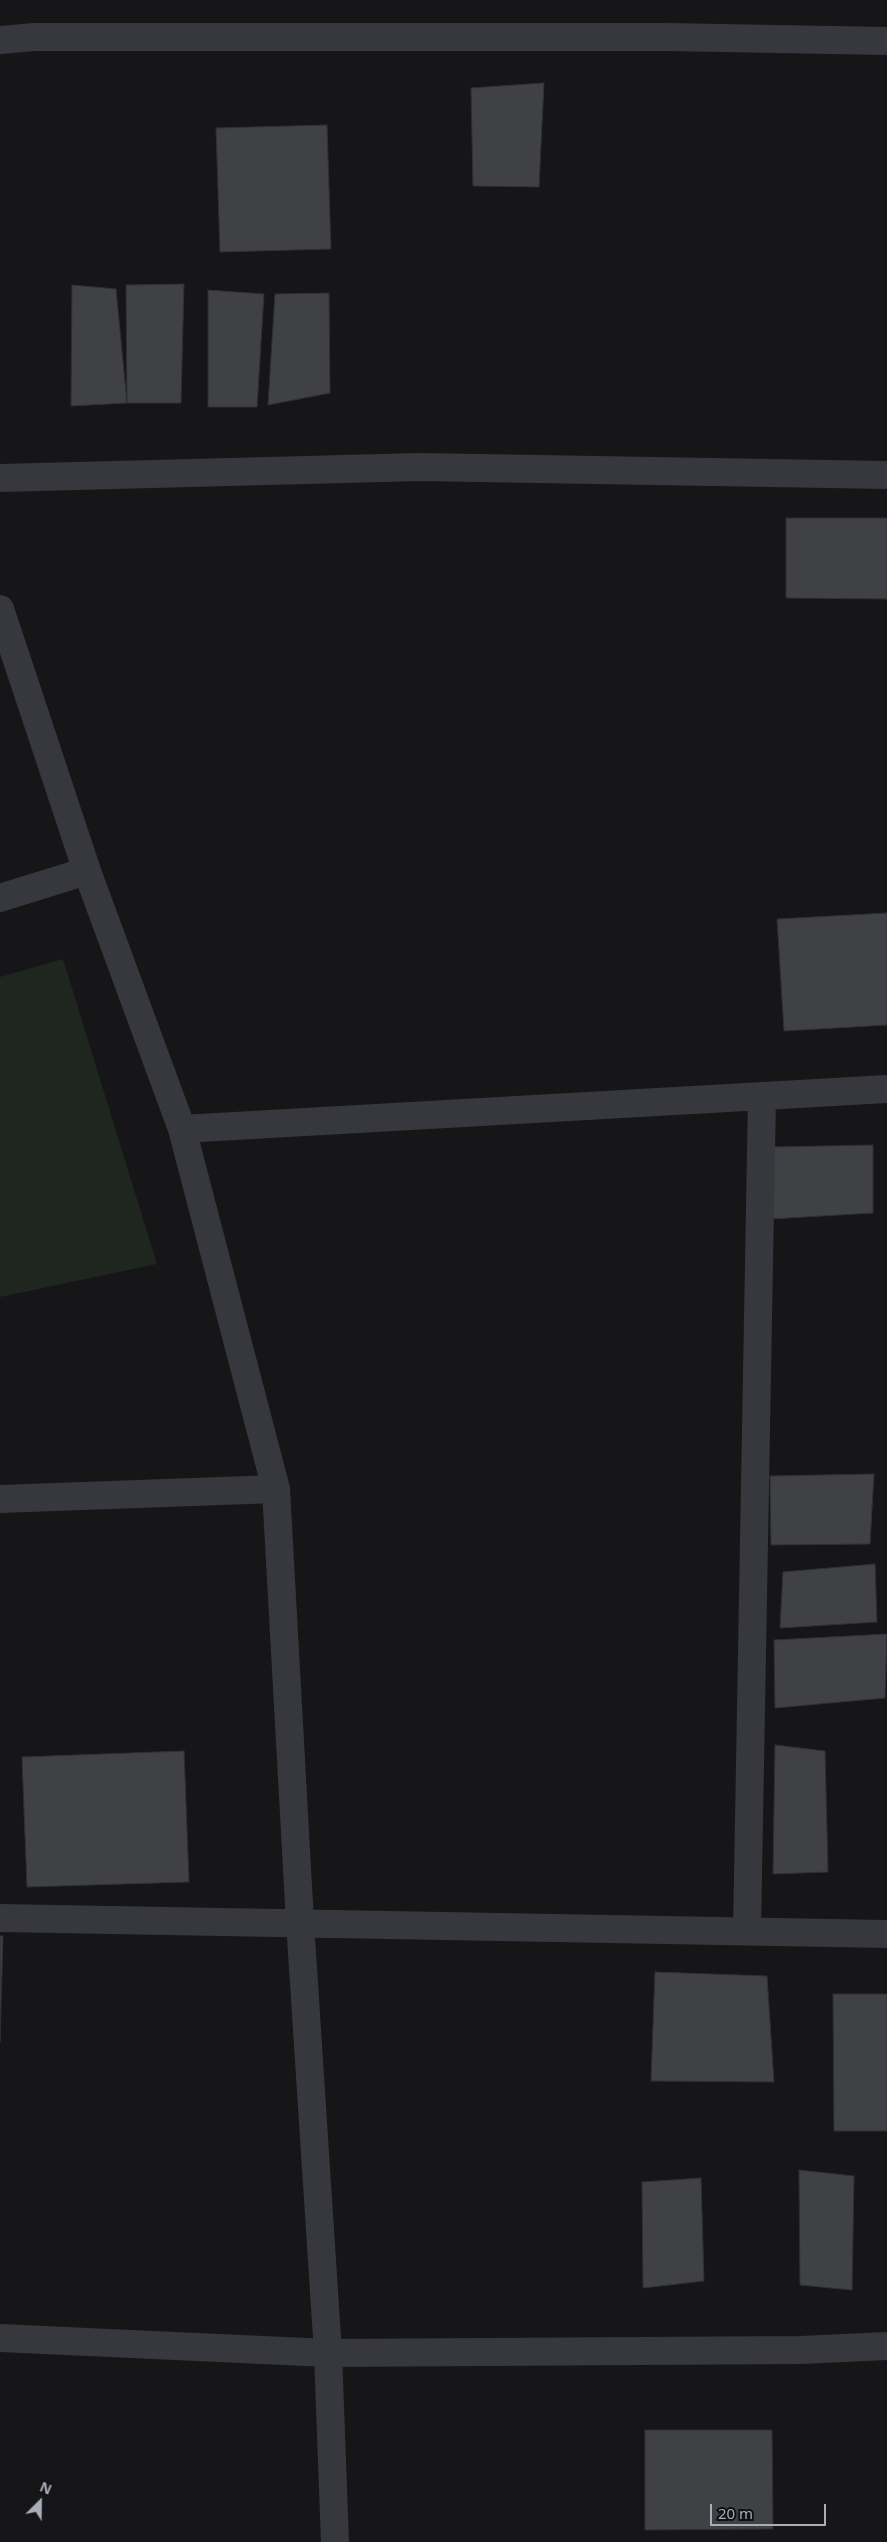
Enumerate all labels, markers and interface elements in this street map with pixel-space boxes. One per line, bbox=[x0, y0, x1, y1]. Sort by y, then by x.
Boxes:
north arrow bbox=[15, 2477, 65, 2527]
text: N bbox=[37, 2477, 55, 2499]
scale bar bbox=[712, 2494, 828, 2526]
text: 20 m bbox=[718, 2503, 753, 2523]

